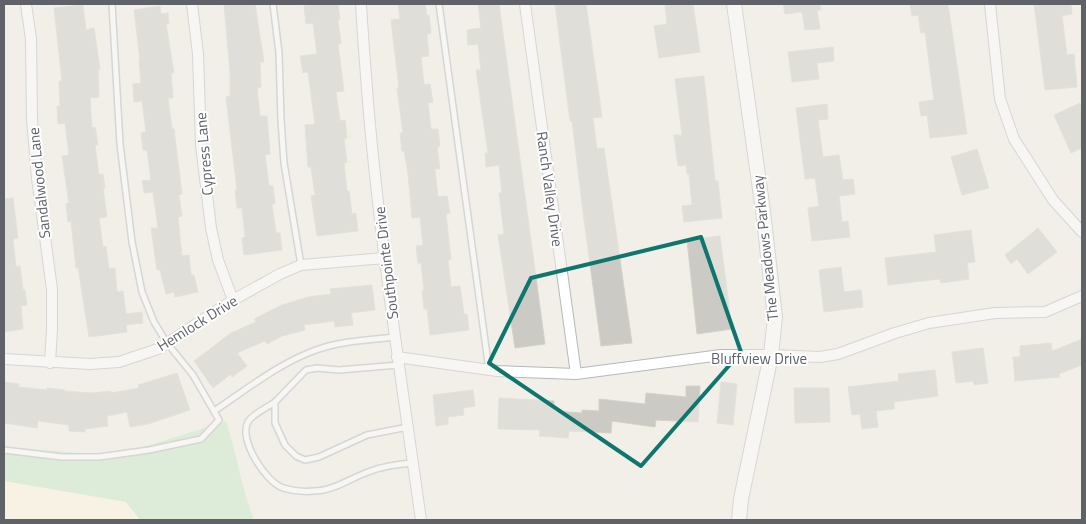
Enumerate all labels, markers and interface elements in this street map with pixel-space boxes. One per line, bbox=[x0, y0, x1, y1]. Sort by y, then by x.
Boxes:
street label: Cypress Lane bbox=[189, 112, 219, 196]
street label: Sandalwood Lane bbox=[22, 126, 56, 240]
street label: Ranch Valley Drive bbox=[531, 130, 569, 248]
street label: The Meadows Parkway bbox=[746, 174, 784, 322]
street label: Southpointe Drive bbox=[368, 205, 404, 321]
street label: Hemlock Drive bbox=[152, 289, 242, 357]
street label: Bluffview Drive bbox=[711, 347, 807, 370]

